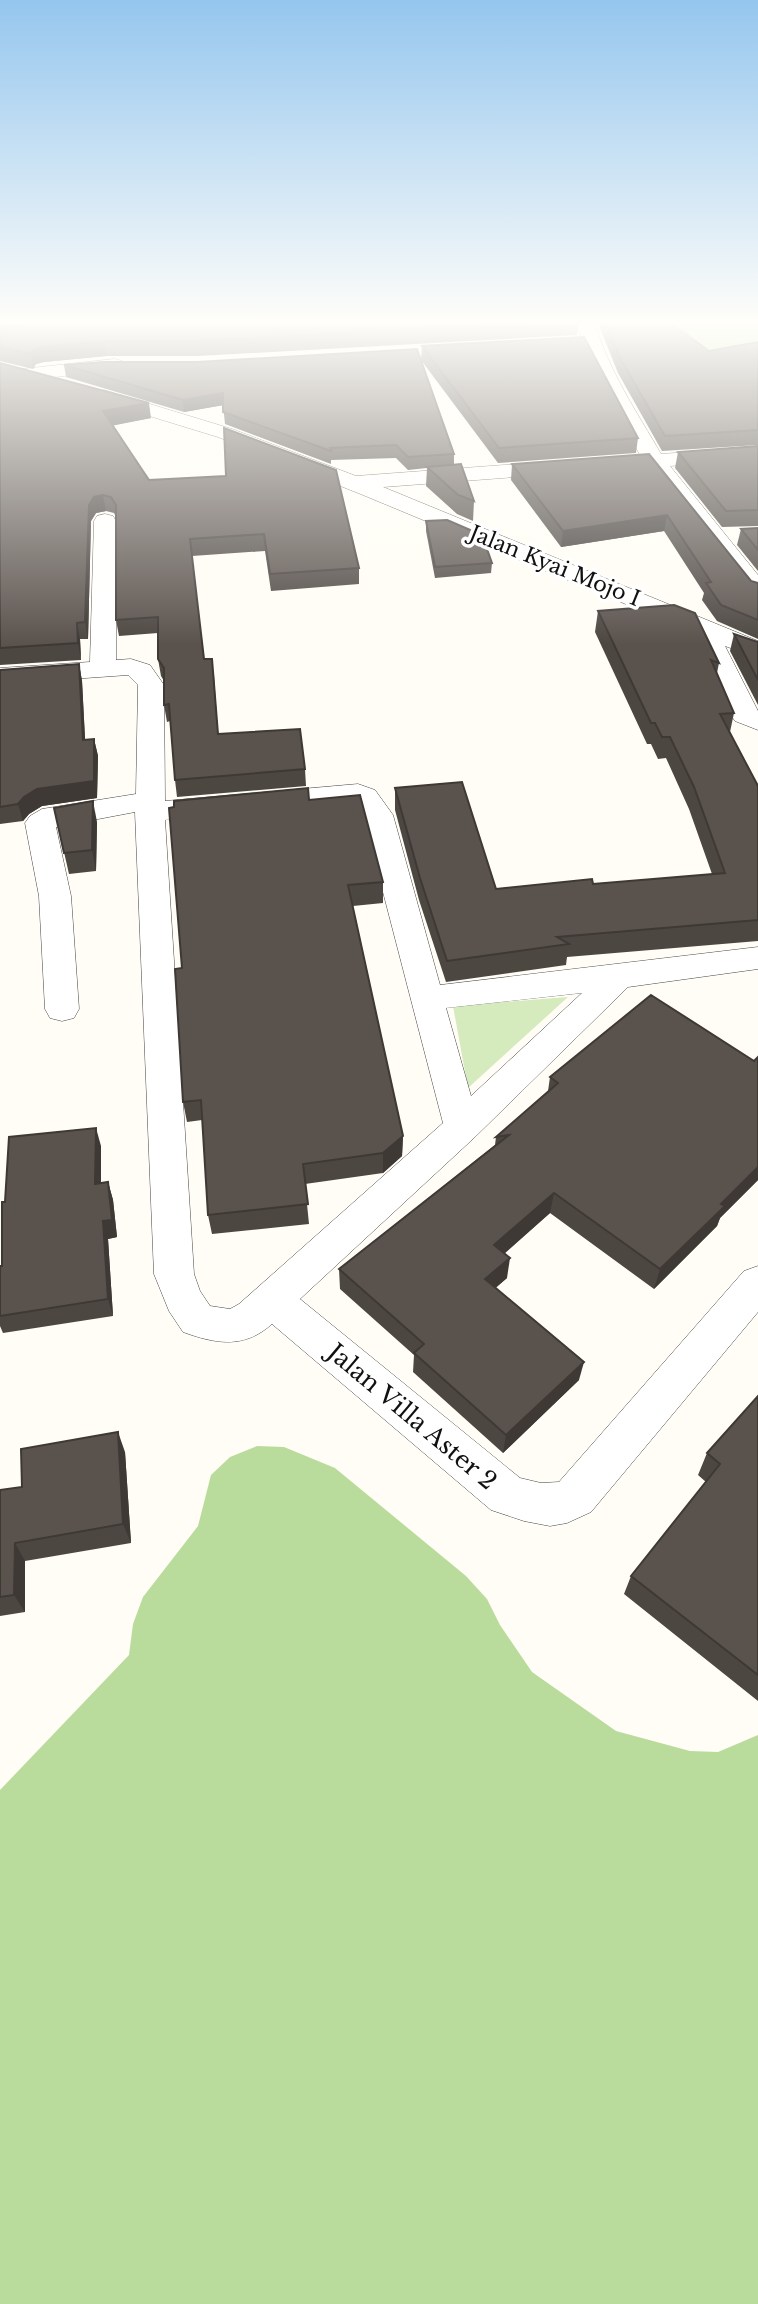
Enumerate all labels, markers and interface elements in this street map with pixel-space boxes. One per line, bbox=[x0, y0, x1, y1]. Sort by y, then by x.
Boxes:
street label: Jalan Kyai Mojo I bbox=[463, 519, 644, 612]
street label: Jalan Villa Aster 2 bbox=[320, 1336, 503, 1496]

